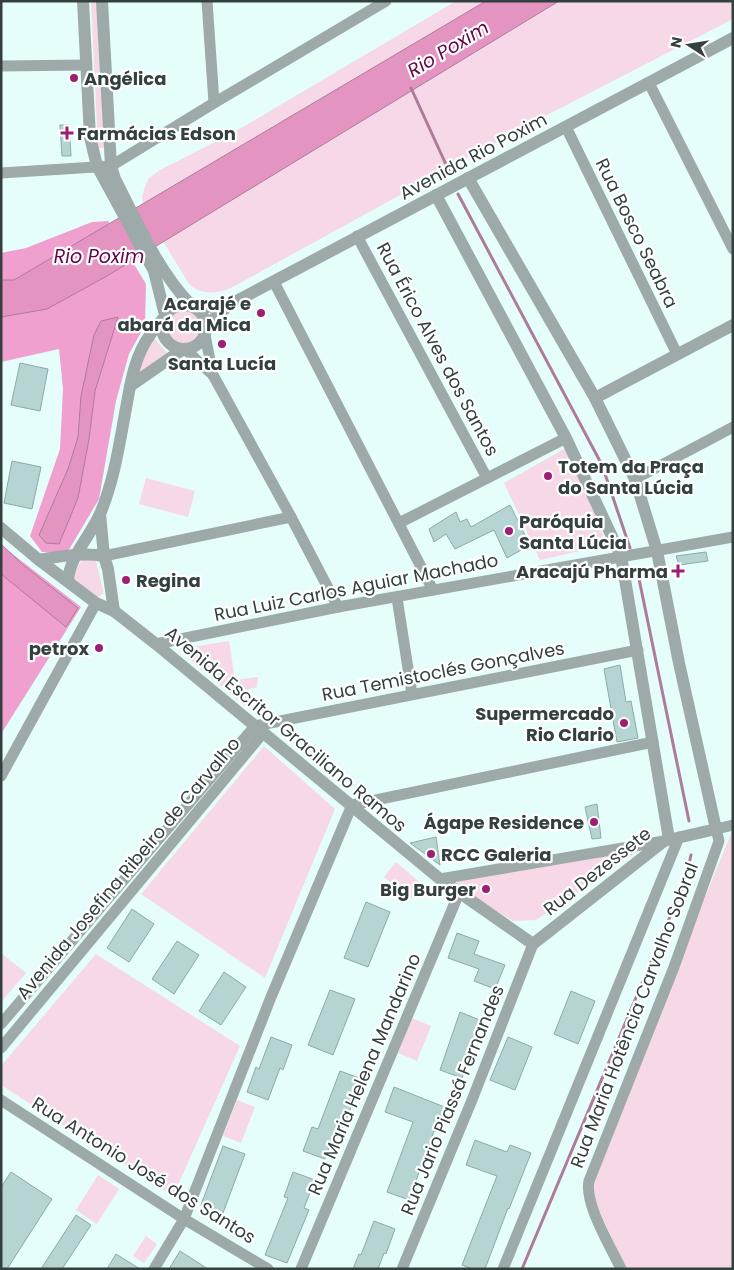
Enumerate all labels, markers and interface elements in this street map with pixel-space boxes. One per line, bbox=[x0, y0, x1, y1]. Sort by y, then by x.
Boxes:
water label: Rio Poxim bbox=[402, 14, 494, 84]
north arrow bbox=[664, 20, 714, 70]
text: N bbox=[665, 35, 687, 50]
place label: Angélica bbox=[84, 66, 166, 91]
marker: Angélica bbox=[68, 72, 80, 84]
street label: Avenida Rio Poxim bbox=[395, 107, 551, 205]
place label: Farmácias Edson bbox=[77, 121, 236, 146]
marker: Farmácias Edson bbox=[61, 127, 73, 139]
street label: Rua Bosco Seabra bbox=[590, 154, 684, 312]
street label: Rua Érico Alves dos Santos bbox=[371, 238, 505, 460]
water label: Rio Poxim bbox=[54, 243, 144, 270]
place label: Acarajé e abará da Mica bbox=[117, 291, 251, 337]
marker: Acarajé e abará da Mica bbox=[255, 307, 267, 319]
marker: Santa Lucía bbox=[216, 338, 228, 350]
place label: Santa Lucía bbox=[168, 351, 276, 376]
place label: Totem da Praça do Santa Lúcia bbox=[558, 454, 704, 500]
marker: Totem da Praça do Santa Lúcia bbox=[542, 470, 554, 482]
place label: Paróquia Santa Lúcia bbox=[519, 509, 627, 555]
marker: Paróquia Santa Lúcia bbox=[503, 525, 515, 537]
street label: Rua Luiz Carlos Aguiar Machado bbox=[212, 547, 500, 627]
place label: Aracajú Pharma bbox=[516, 559, 668, 584]
marker: Aracajú Pharma bbox=[672, 565, 684, 577]
place label: Regina bbox=[136, 568, 201, 593]
marker: Regina bbox=[120, 574, 132, 586]
street label: Avenida Escritor Graciliano Ramos bbox=[160, 620, 412, 838]
street label: Rua Temistoclés Gonçalves bbox=[320, 635, 566, 707]
place label: petrox bbox=[29, 636, 89, 661]
marker: petrox bbox=[93, 642, 105, 654]
place label: Supermercado Rio Clario bbox=[475, 701, 614, 747]
marker: Supermercado Rio Clario bbox=[618, 717, 630, 729]
street label: Avenida Josefina Ribeiro de Carvalho bbox=[11, 731, 245, 1005]
place label: Ágape Residence bbox=[424, 810, 584, 835]
marker: Ágape Residence bbox=[588, 816, 600, 828]
street label: Rua Dezessete bbox=[538, 821, 656, 921]
place label: RCC Galeria bbox=[441, 842, 552, 867]
marker: RCC Galeria bbox=[425, 848, 437, 860]
street label: Rua Maria Hotência Carvalho Sobral bbox=[564, 859, 704, 1171]
place label: Big Burger bbox=[380, 877, 476, 902]
marker: Big Burger bbox=[480, 883, 492, 895]
street label: Rua Maria Helena Mandarino bbox=[302, 949, 426, 1199]
street label: Rua Jario Piassá Fernandes bbox=[394, 981, 510, 1219]
street label: Rua Antonio José dos Santos bbox=[27, 1091, 261, 1249]

